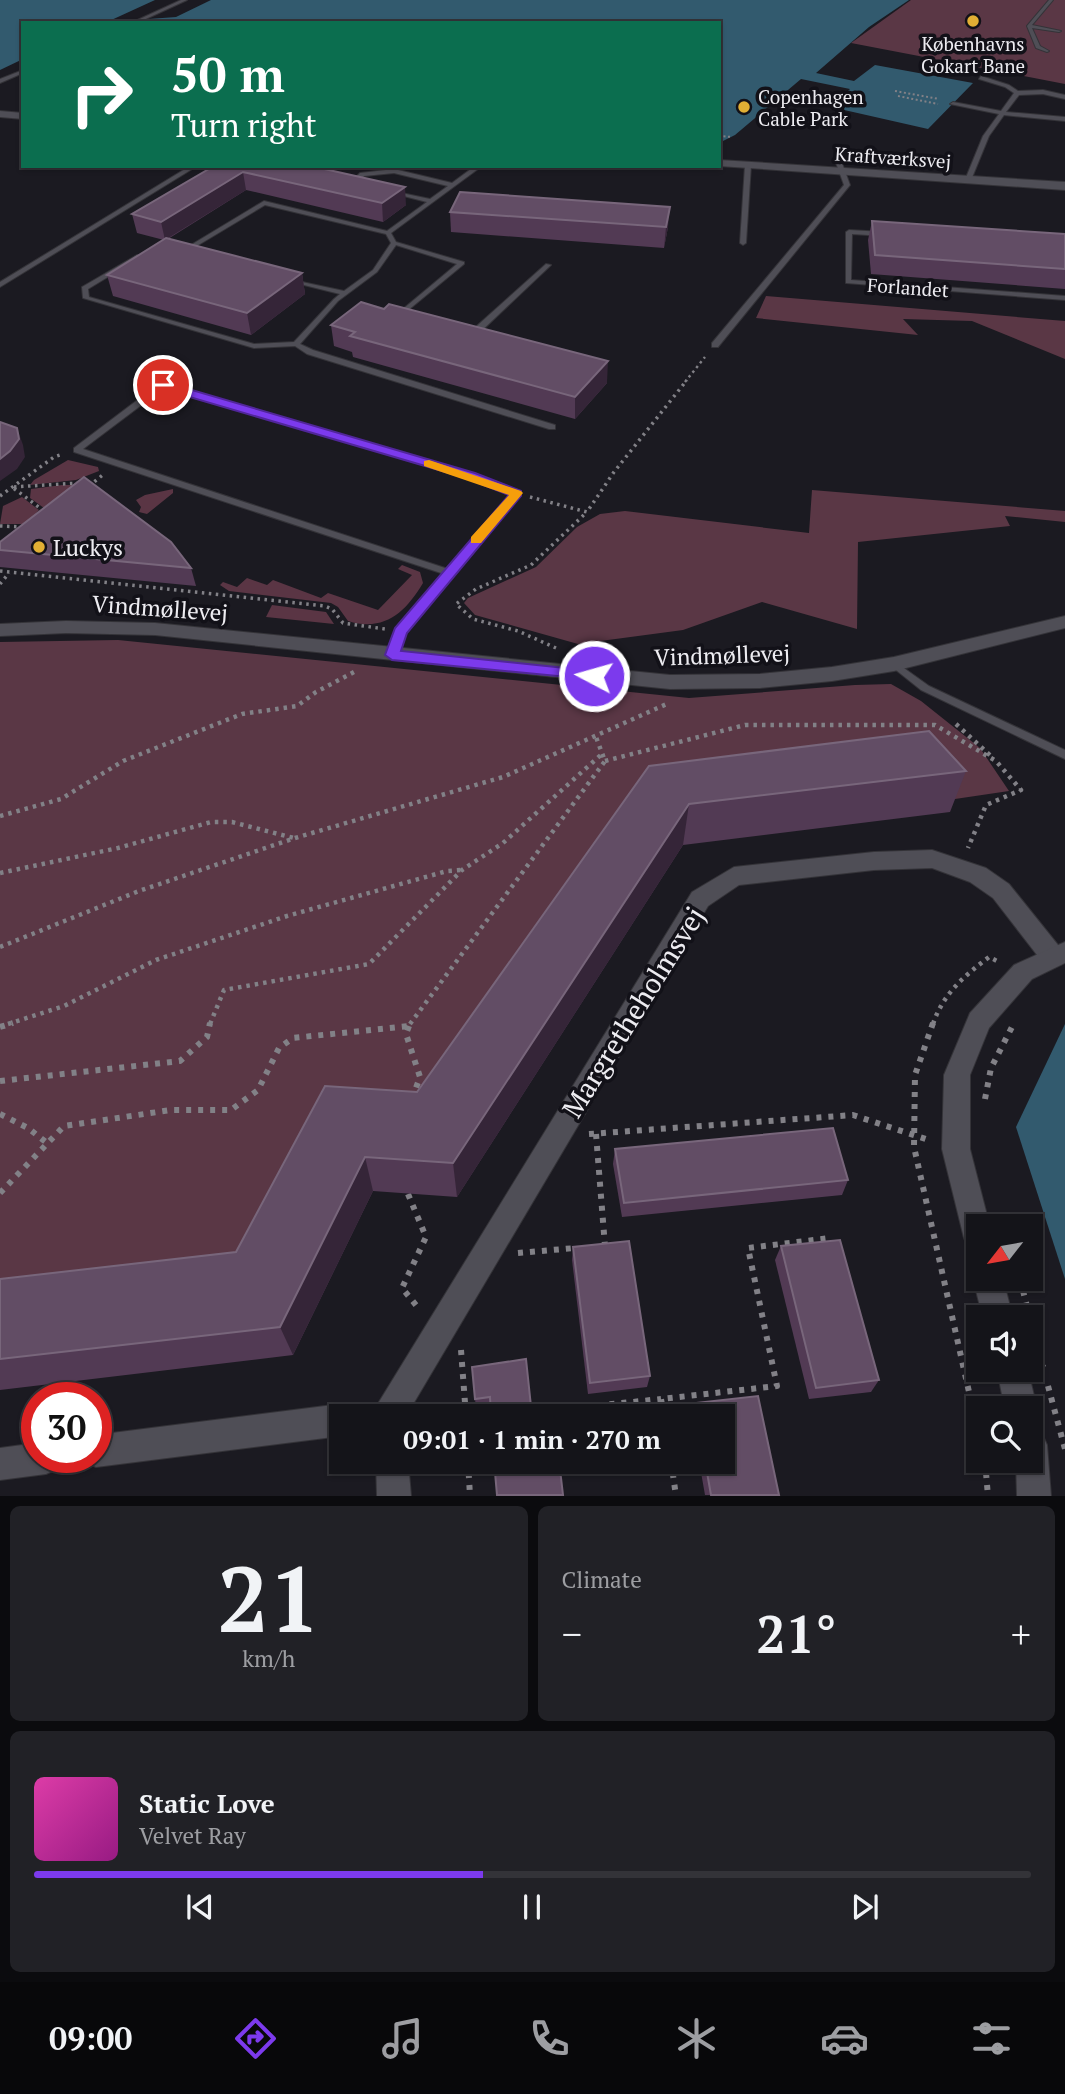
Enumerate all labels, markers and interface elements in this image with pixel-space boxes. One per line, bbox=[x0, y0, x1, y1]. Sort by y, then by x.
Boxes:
marker: Københavns Gokart Bane bbox=[965, 13, 981, 29]
place label: Københavns Gokart Bane bbox=[921, 31, 1025, 78]
text: 50 m bbox=[171, 41, 285, 106]
icon: right bbox=[56, 49, 147, 140]
place label: Copenhagen Cable Park bbox=[758, 84, 863, 131]
marker: Copenhagen Cable Park bbox=[736, 99, 752, 115]
text: Turn right bbox=[171, 104, 317, 146]
street label: Kraftværksvej bbox=[834, 140, 952, 174]
street label: Forlandet bbox=[866, 272, 950, 302]
pin bbox=[133, 355, 193, 415]
icon: arrive bbox=[144, 366, 182, 404]
place label: Luckys bbox=[53, 532, 123, 563]
marker: Luckys bbox=[31, 539, 47, 555]
street label: Vindmøllevej bbox=[91, 588, 229, 628]
street label: Vindmøllevej bbox=[653, 637, 791, 673]
position arrow bbox=[557, 639, 631, 713]
street label: Margretheholmsvej bbox=[553, 900, 713, 1124]
north arrow bbox=[966, 1214, 1043, 1292]
map controls bbox=[966, 1214, 1043, 1473]
button: sound bbox=[966, 1305, 1043, 1382]
speed limit sign: 30 bbox=[21, 1382, 112, 1473]
button: search bbox=[966, 1396, 1043, 1473]
text: 09:01 · 1 min · 270 m bbox=[403, 1422, 661, 1456]
text: 21 bbox=[217, 1537, 320, 1658]
text: Climate bbox=[562, 1564, 642, 1595]
text: 21° bbox=[756, 1599, 836, 1668]
text: − bbox=[562, 1609, 582, 1659]
text: + bbox=[1011, 1609, 1031, 1659]
text: km/h bbox=[242, 1643, 295, 1674]
text: Static Love bbox=[139, 1786, 275, 1820]
text: Velvet Ray bbox=[139, 1820, 246, 1851]
icon: previous bbox=[181, 1888, 219, 1926]
icon: pause bbox=[513, 1888, 551, 1926]
icon: next bbox=[846, 1888, 884, 1926]
icon: directions bbox=[231, 2014, 280, 2063]
icon: music bbox=[378, 2014, 427, 2063]
icon: phone bbox=[525, 2014, 574, 2063]
icon: climate bbox=[672, 2014, 721, 2063]
icon: car bbox=[820, 2014, 869, 2063]
icon: filters bbox=[967, 2014, 1016, 2063]
text: 09:00 bbox=[49, 2017, 132, 2059]

